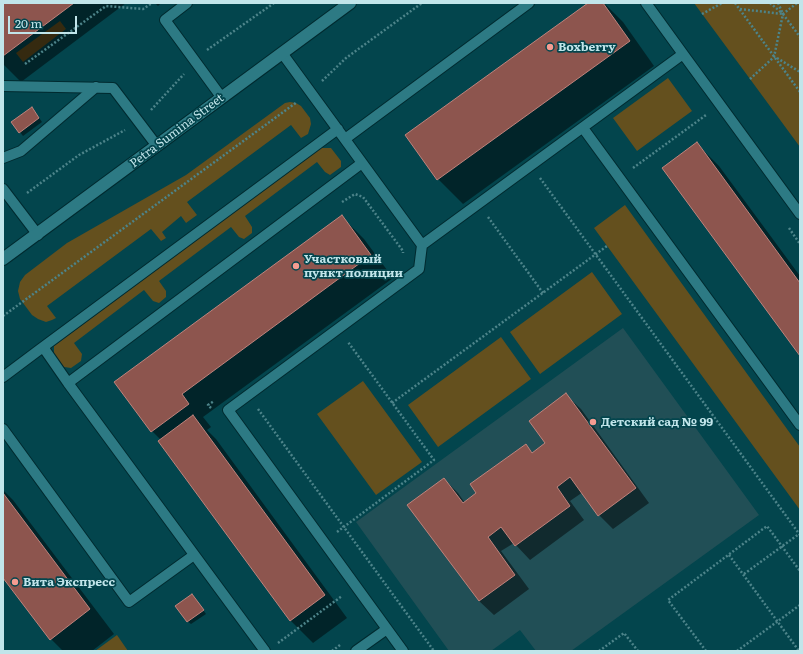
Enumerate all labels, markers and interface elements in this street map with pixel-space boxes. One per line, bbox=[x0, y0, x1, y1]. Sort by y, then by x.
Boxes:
scale bar bbox=[10, 8, 79, 34]
text: 20 m bbox=[15, 14, 42, 32]
place label: Boxberry bbox=[558, 40, 616, 54]
marker: Boxberry bbox=[545, 42, 555, 52]
street label: Petra Sumina Street bbox=[127, 91, 227, 171]
place label: Участковый пункт полиции bbox=[304, 252, 403, 280]
marker: Участковый пункт полиции bbox=[291, 261, 301, 271]
place label: Детский сад № 99 bbox=[601, 415, 713, 429]
marker: Детский сад № 99 bbox=[588, 417, 598, 427]
place label: Вита Экспресс bbox=[23, 575, 115, 589]
marker: Вита Экспресс bbox=[10, 577, 20, 587]

